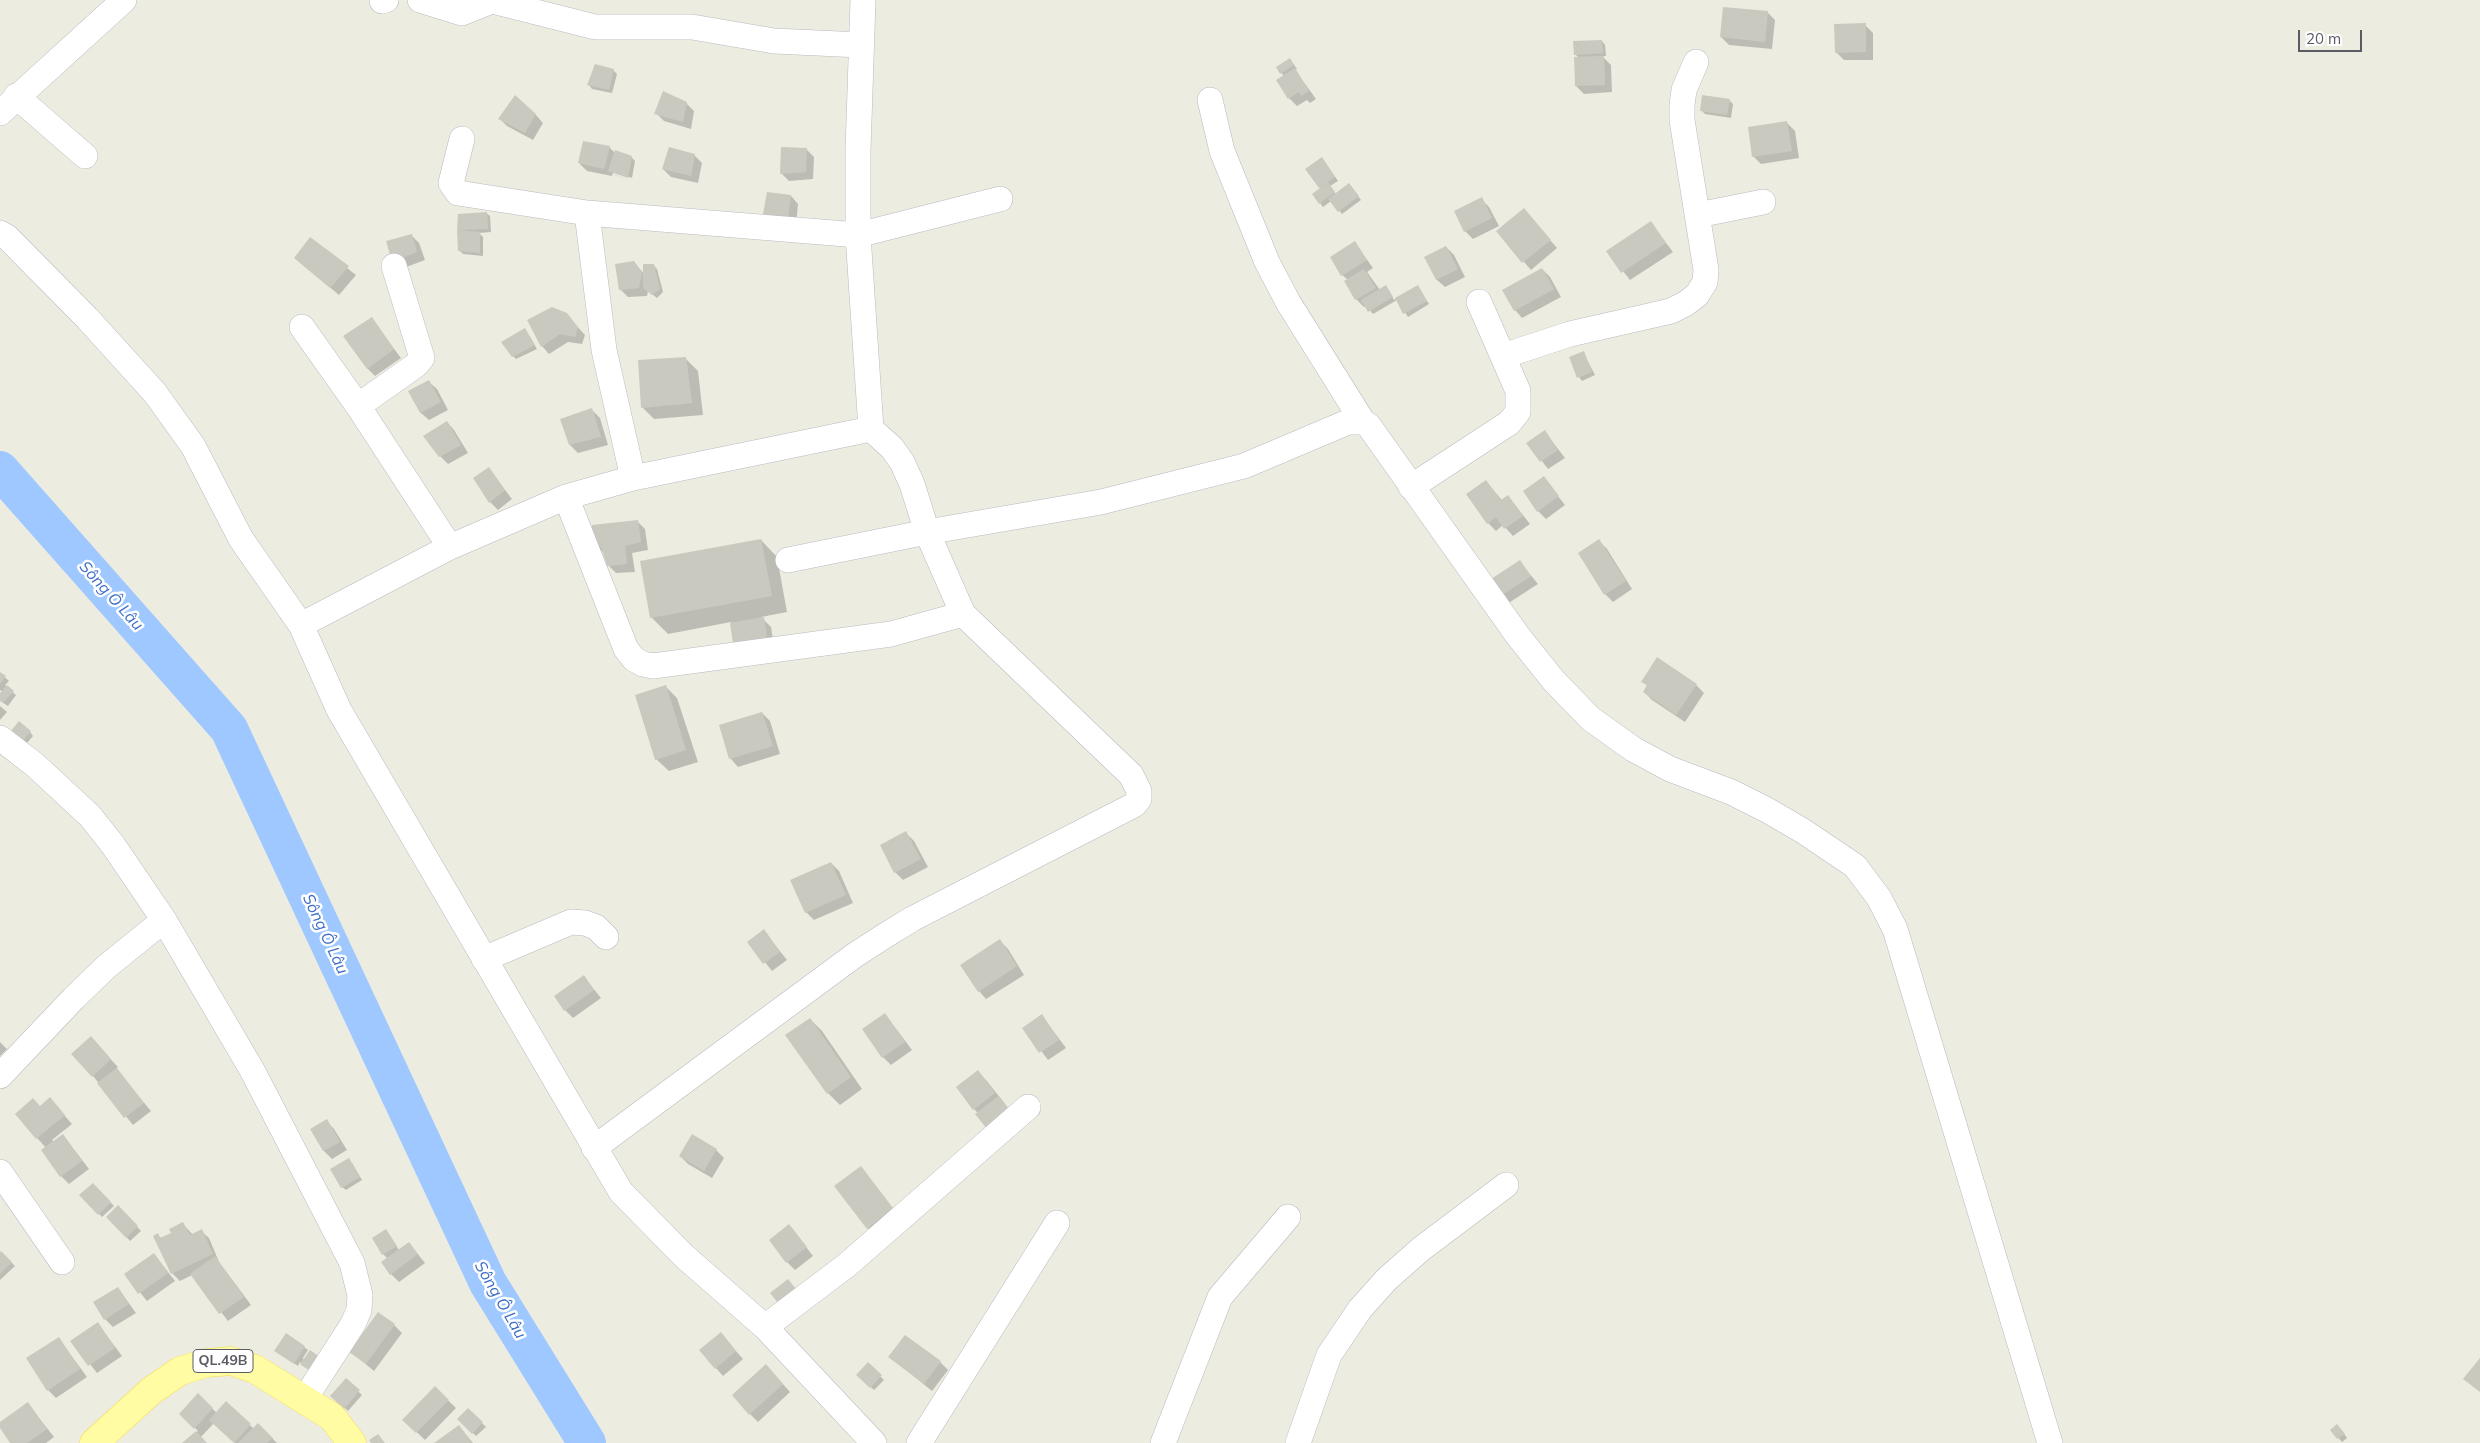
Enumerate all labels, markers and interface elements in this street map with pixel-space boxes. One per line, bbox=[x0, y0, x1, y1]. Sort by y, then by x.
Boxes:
scale bar bbox=[2300, 20, 2364, 52]
text: 20 m bbox=[2306, 29, 2341, 48]
water label: Sông Ô Lâu bbox=[75, 557, 147, 635]
water label: Sông Ô Lâu bbox=[298, 891, 352, 977]
water label: Sông Ô Lâu bbox=[470, 1258, 530, 1342]
road number: QL.49B bbox=[193, 1350, 253, 1372]

